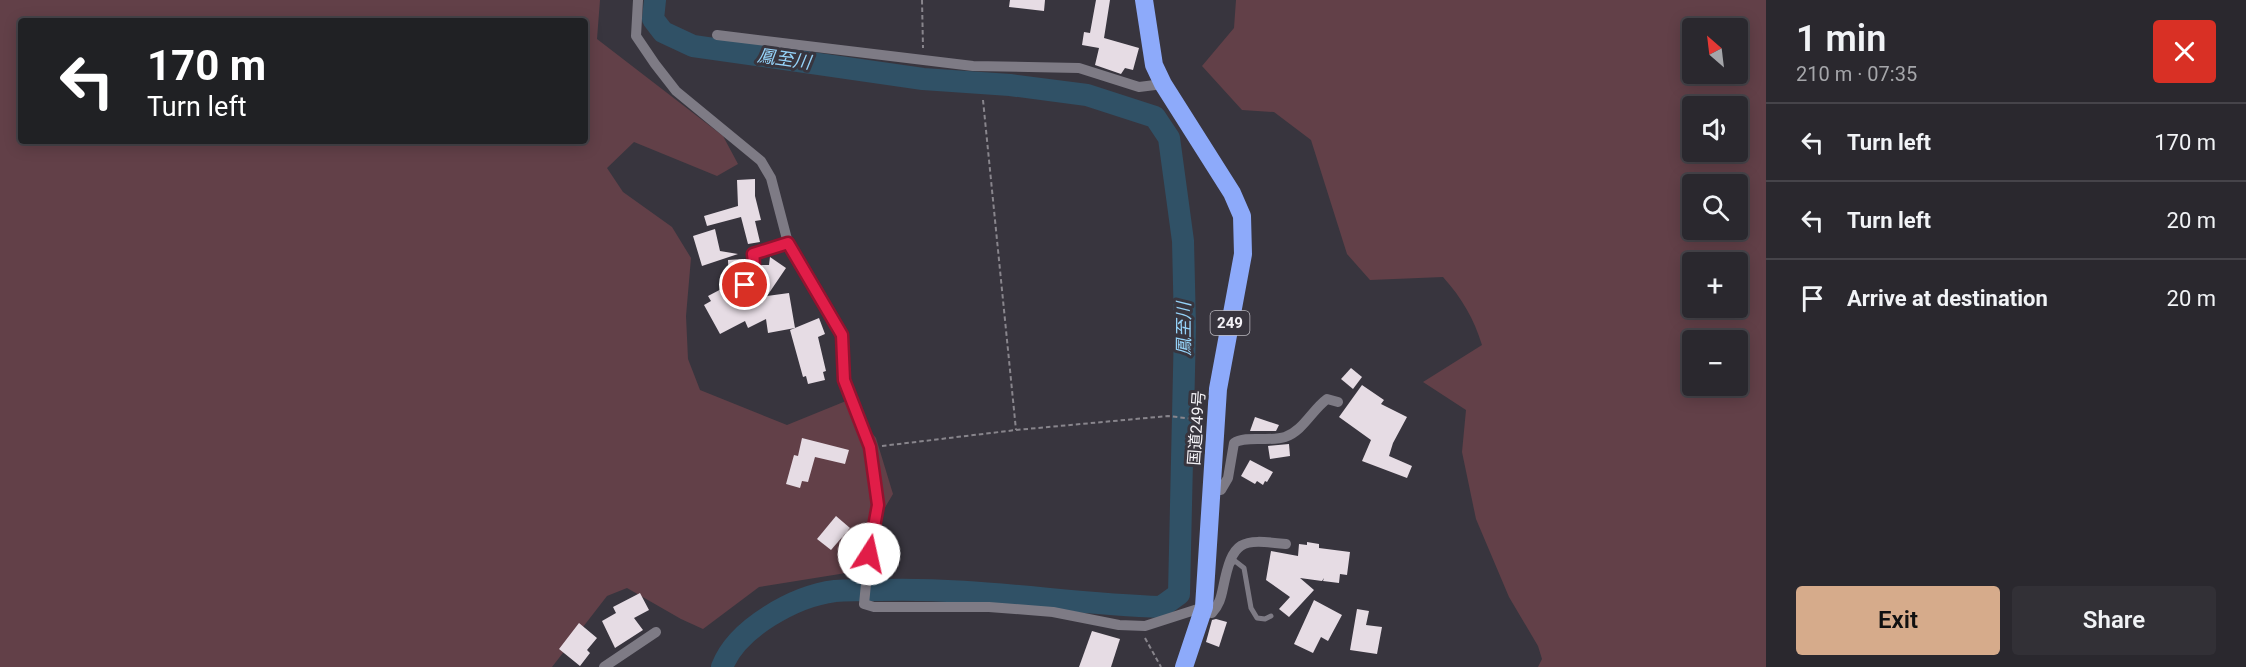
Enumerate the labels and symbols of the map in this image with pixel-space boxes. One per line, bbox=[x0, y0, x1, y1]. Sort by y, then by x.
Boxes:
north arrow bbox=[1682, 18, 1748, 84]
water label: 鳳至川 bbox=[756, 44, 814, 73]
pin bbox=[719, 259, 770, 310]
water label: 鳳至川 bbox=[1173, 300, 1194, 356]
road number: 249 bbox=[1210, 311, 1250, 335]
street label: 国道249号 bbox=[1184, 390, 1209, 466]
position arrow bbox=[837, 522, 901, 586]

